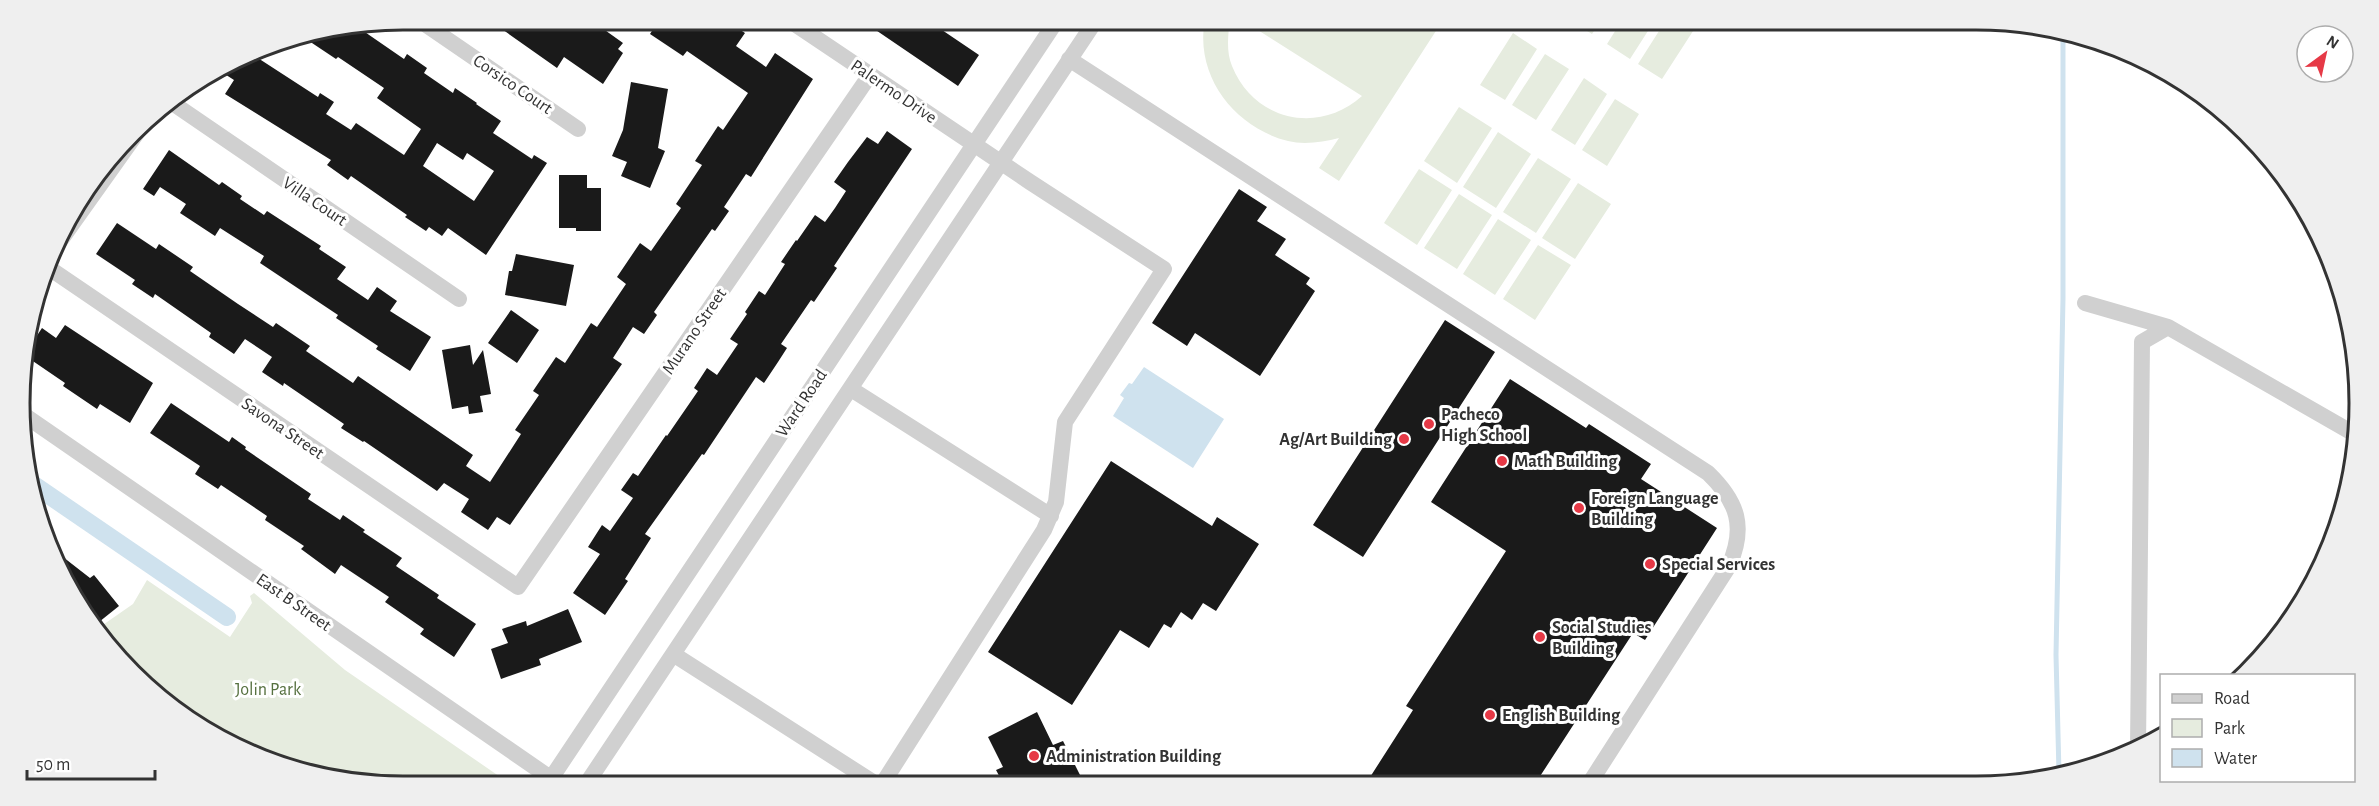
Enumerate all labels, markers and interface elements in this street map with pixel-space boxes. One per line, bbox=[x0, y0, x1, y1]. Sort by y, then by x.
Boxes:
north arrow bbox=[2295, 24, 2355, 84]
text: N bbox=[2324, 33, 2342, 52]
street label: Corsico Court bbox=[469, 52, 556, 118]
street label: Palermo Drive bbox=[847, 57, 940, 127]
street label: Villa Court bbox=[279, 174, 350, 230]
street label: Murano Street bbox=[659, 285, 730, 378]
street label: Ward Road bbox=[773, 367, 831, 441]
street label: Savona Street bbox=[238, 395, 327, 463]
place label: Pacheco High School bbox=[1441, 406, 1527, 445]
marker: Pacheco High School bbox=[1422, 417, 1436, 431]
place label: Ag/Art Building bbox=[1279, 431, 1393, 449]
marker: Ag/Art Building bbox=[1397, 432, 1411, 446]
place label: Math Building bbox=[1514, 453, 1618, 471]
marker: Math Building bbox=[1495, 454, 1509, 468]
place label: Foreign Language Building bbox=[1591, 490, 1719, 529]
marker: Foreign Language Building bbox=[1572, 501, 1586, 515]
place label: Special Services bbox=[1662, 556, 1775, 574]
marker: Special Services bbox=[1643, 557, 1657, 571]
street label: East B Street bbox=[253, 570, 334, 635]
place label: Social Studies Building bbox=[1552, 619, 1651, 658]
marker: Social Studies Building bbox=[1533, 630, 1547, 644]
legend bbox=[2160, 674, 2355, 782]
park label: Jolin Park bbox=[235, 681, 302, 699]
text: Road bbox=[2214, 690, 2250, 708]
place label: English Building bbox=[1502, 707, 1621, 725]
marker: English Building bbox=[1483, 708, 1497, 722]
text: Park bbox=[2214, 720, 2246, 738]
scale bar bbox=[27, 743, 154, 781]
place label: Administration Building bbox=[1046, 748, 1222, 766]
marker: Administration Building bbox=[1027, 749, 1041, 763]
text: Water bbox=[2214, 750, 2257, 768]
text: 50 m bbox=[36, 756, 70, 774]

